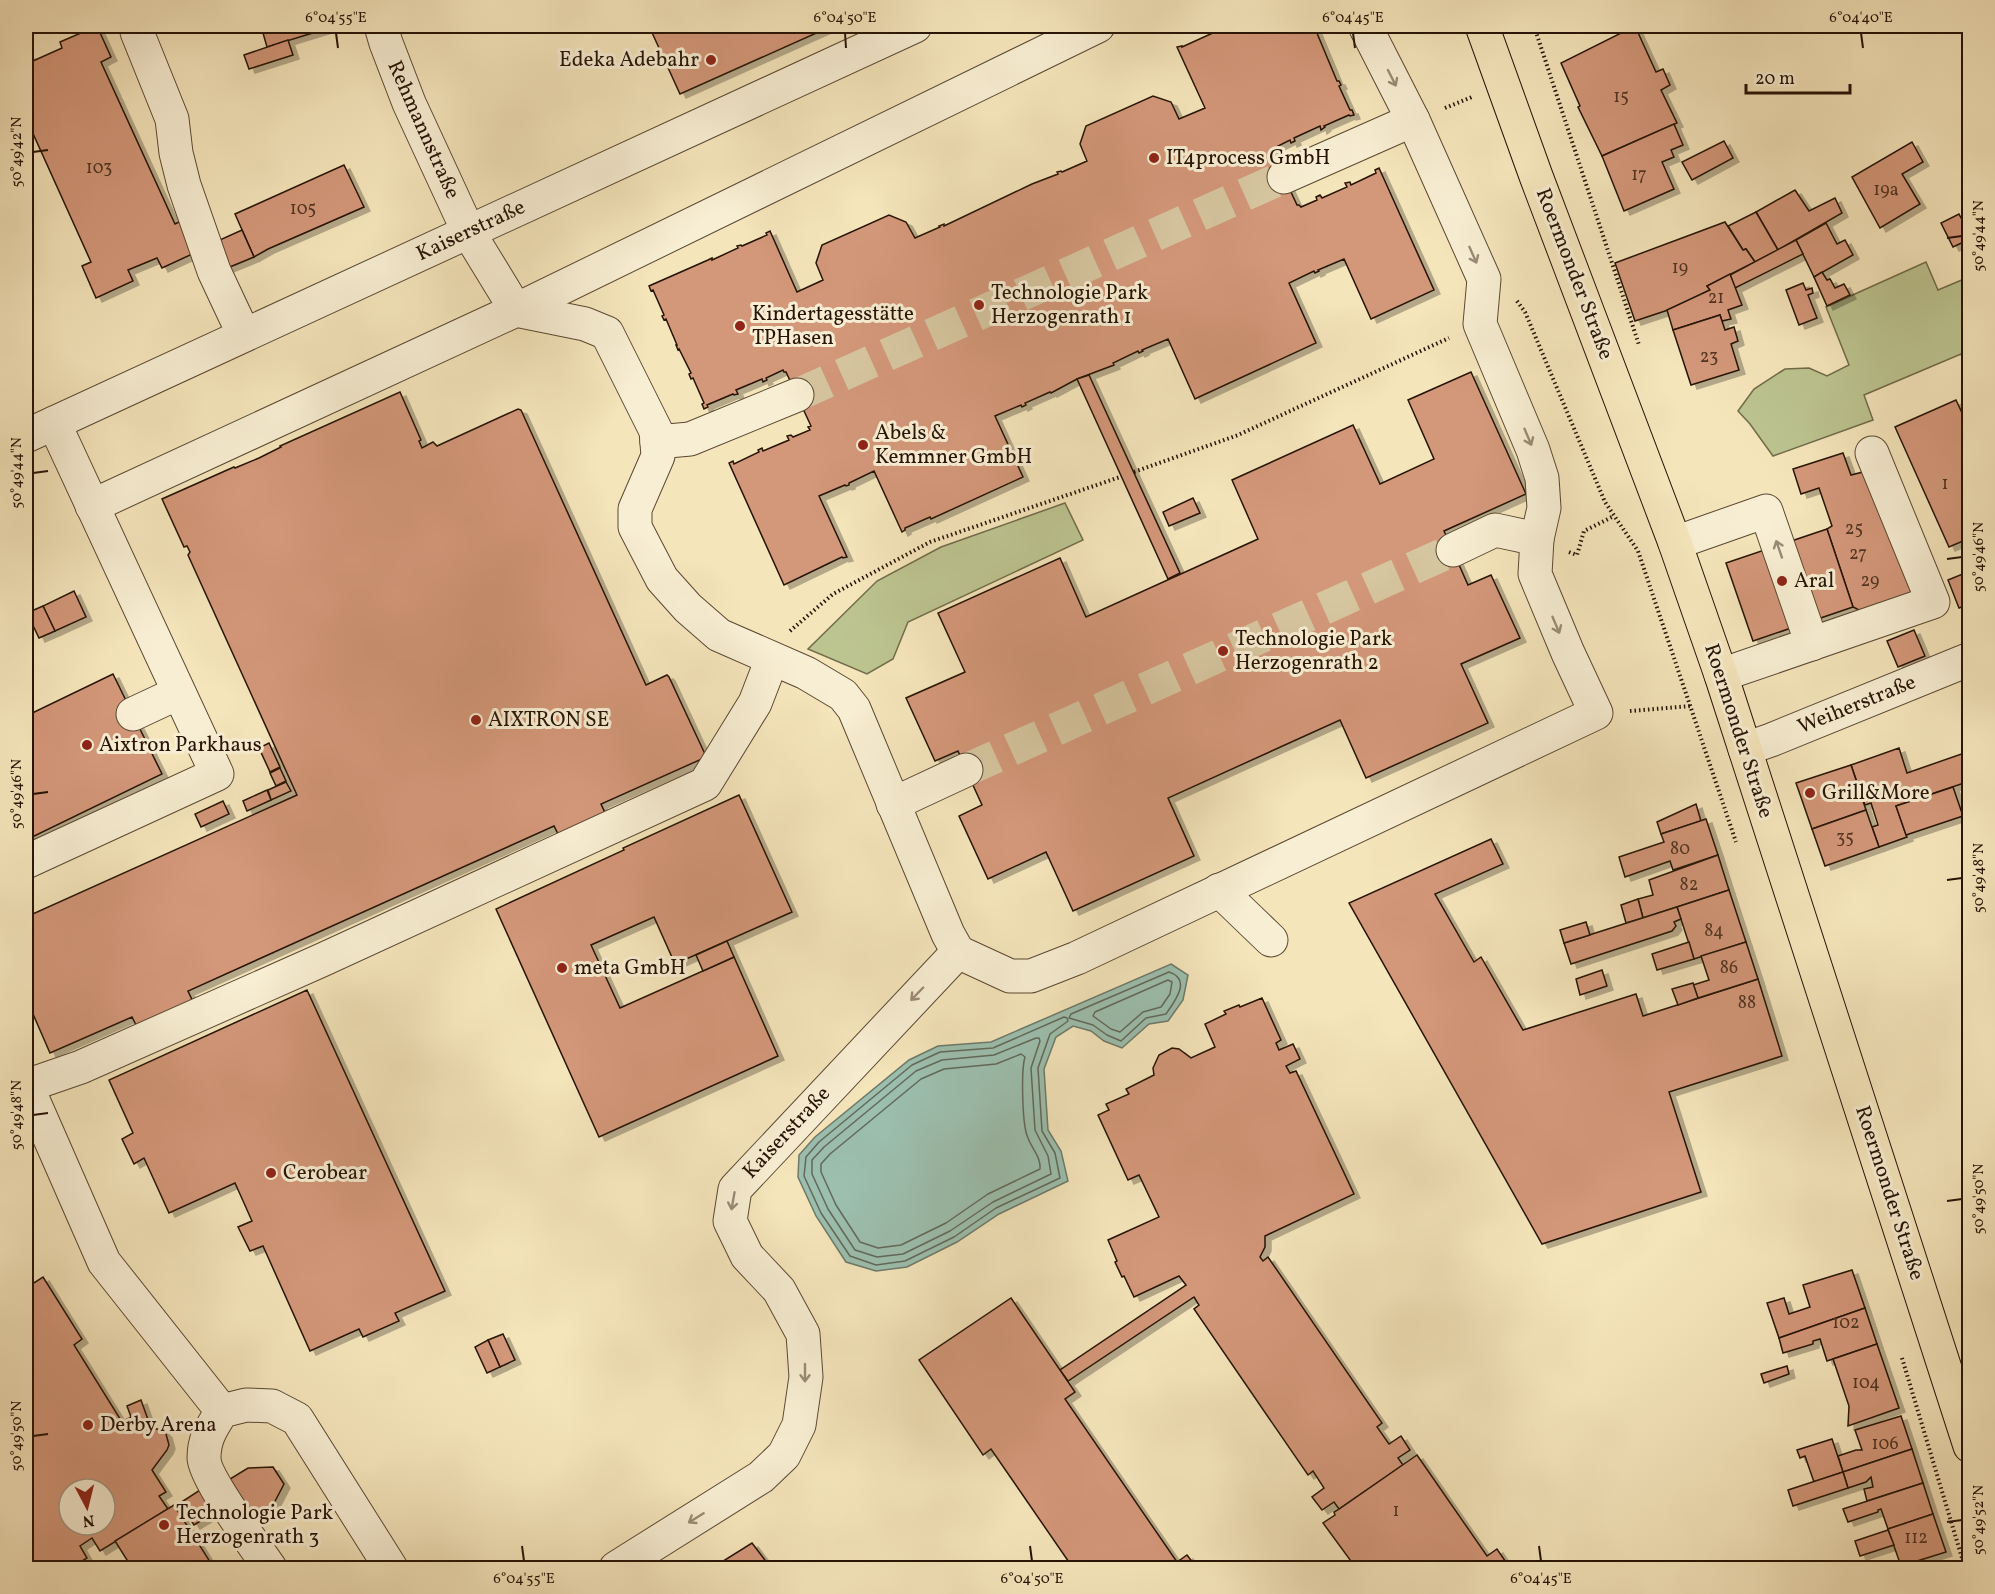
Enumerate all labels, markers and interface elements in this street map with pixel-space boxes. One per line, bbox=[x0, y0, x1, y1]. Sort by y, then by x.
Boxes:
text: 6°04'55"E bbox=[305, 8, 367, 29]
text: 6°04'50"E bbox=[814, 8, 876, 29]
text: 6°04'45"E bbox=[1322, 8, 1384, 29]
text: 6°04'40"E bbox=[1829, 8, 1893, 29]
place label: Edeka Adebahr bbox=[559, 46, 699, 75]
marker: Edeka Adebahr bbox=[704, 53, 718, 67]
street label: Rehmannstraße bbox=[380, 56, 466, 204]
scale bar bbox=[1746, 57, 1850, 95]
text: 20 m bbox=[1755, 67, 1795, 92]
one-way arrow bbox=[1386, 68, 1398, 86]
house number: 15 bbox=[1613, 85, 1629, 110]
text: 50°49'42"N bbox=[7, 117, 28, 187]
place label: IT4process GmbH bbox=[1166, 144, 1330, 173]
marker: IT4process GmbH bbox=[1147, 151, 1161, 165]
house number: 103 bbox=[86, 156, 112, 181]
house number: 17 bbox=[1631, 163, 1647, 188]
house number: 19a bbox=[1873, 178, 1899, 203]
street label: Roermonder Straße bbox=[1528, 184, 1620, 364]
street label: Kaiserstraße bbox=[412, 193, 530, 269]
house number: 105 bbox=[290, 197, 316, 222]
text: 50°49'44"N bbox=[1969, 200, 1990, 272]
one-way arrow bbox=[1468, 245, 1480, 263]
house number: 19 bbox=[1672, 256, 1688, 281]
place label: Technologie Park Herzogenrath 1 bbox=[991, 279, 1149, 332]
house number: 21 bbox=[1708, 286, 1724, 311]
marker: Technologie Park Herzogenrath 1 bbox=[972, 298, 986, 312]
place label: Kindertagesstätte TPHasen bbox=[752, 300, 914, 353]
marker: Kindertagesstätte TPHasen bbox=[733, 319, 747, 333]
house number: 23 bbox=[1700, 345, 1718, 370]
place label: Abels & Kemmner GmbH bbox=[875, 419, 1032, 472]
one-way arrow bbox=[1523, 428, 1534, 446]
text: 50°49'44"N bbox=[7, 437, 28, 509]
marker: Abels & Kemmner GmbH bbox=[856, 438, 870, 452]
house number: 1 bbox=[1942, 472, 1948, 497]
house number: 25 bbox=[1845, 517, 1863, 542]
text: 50°49'46"N bbox=[1969, 522, 1990, 592]
one-way arrow bbox=[1773, 540, 1784, 559]
house number: 27 bbox=[1849, 542, 1867, 567]
place label: Aral bbox=[1794, 567, 1834, 596]
house number: 29 bbox=[1861, 569, 1879, 594]
marker: Aral bbox=[1775, 574, 1789, 588]
one-way arrow bbox=[1551, 615, 1562, 634]
place label: Technologie Park Herzogenrath 2 bbox=[1235, 625, 1393, 678]
street label: Roermonder Straße bbox=[1696, 640, 1780, 822]
marker: Technologie Park Herzogenrath 2 bbox=[1216, 644, 1230, 658]
street label: Weiherstraße bbox=[1794, 668, 1920, 742]
place label: AIXTRON SE bbox=[488, 706, 609, 735]
marker: AIXTRON SE bbox=[469, 713, 483, 727]
place label: Aixtron Parkhaus bbox=[99, 731, 262, 760]
marker: Aixtron Parkhaus bbox=[80, 738, 94, 752]
text: 50°49'46"N bbox=[7, 759, 28, 829]
place label: Grill&More bbox=[1822, 779, 1930, 808]
marker: Grill&More bbox=[1803, 786, 1817, 800]
house number: 35 bbox=[1836, 826, 1854, 851]
house number: 80 bbox=[1670, 837, 1690, 862]
text: 50°49'48"N bbox=[1969, 843, 1990, 913]
house number: 82 bbox=[1680, 873, 1698, 898]
house number: 84 bbox=[1704, 919, 1724, 944]
place label: meta GmbH bbox=[574, 954, 686, 983]
house number: 86 bbox=[1720, 956, 1738, 981]
marker: meta GmbH bbox=[555, 961, 569, 975]
one-way arrow bbox=[911, 986, 925, 1001]
house number: 88 bbox=[1738, 991, 1756, 1016]
text: 50°49'48"N bbox=[7, 1080, 28, 1150]
street label: Kaiserstraße bbox=[737, 1080, 837, 1186]
street label: Roermonder Straße bbox=[1847, 1102, 1931, 1284]
place label: Cerobear bbox=[283, 1159, 367, 1188]
text: 50°49'50"N bbox=[1969, 1164, 1990, 1234]
marker: Cerobear bbox=[264, 1166, 278, 1180]
one-way arrow bbox=[727, 1191, 738, 1210]
house number: 102 bbox=[1832, 1311, 1860, 1336]
one-way arrow bbox=[799, 1362, 811, 1382]
house number: 104 bbox=[1852, 1371, 1880, 1396]
text: 50°49'50"N bbox=[7, 1401, 28, 1471]
place label: Derby Arena bbox=[100, 1411, 217, 1440]
marker: Derby Arena bbox=[81, 1418, 95, 1432]
house number: 106 bbox=[1871, 1432, 1899, 1457]
north arrow bbox=[57, 1477, 117, 1537]
text: 50°49'52"N bbox=[1969, 1485, 1990, 1555]
place label: Technologie Park Herzogenrath 3 bbox=[176, 1499, 334, 1552]
house number: 1 bbox=[1393, 1499, 1399, 1524]
text: N bbox=[81, 1508, 96, 1532]
one-way arrow bbox=[688, 1512, 705, 1524]
marker: Technologie Park Herzogenrath 3 bbox=[157, 1518, 171, 1532]
house number: 112 bbox=[1904, 1526, 1928, 1551]
text: 6°04'55"E bbox=[493, 1569, 555, 1590]
text: 6°04'50"E bbox=[1001, 1569, 1063, 1590]
text: 6°04'45"E bbox=[1510, 1569, 1572, 1590]

